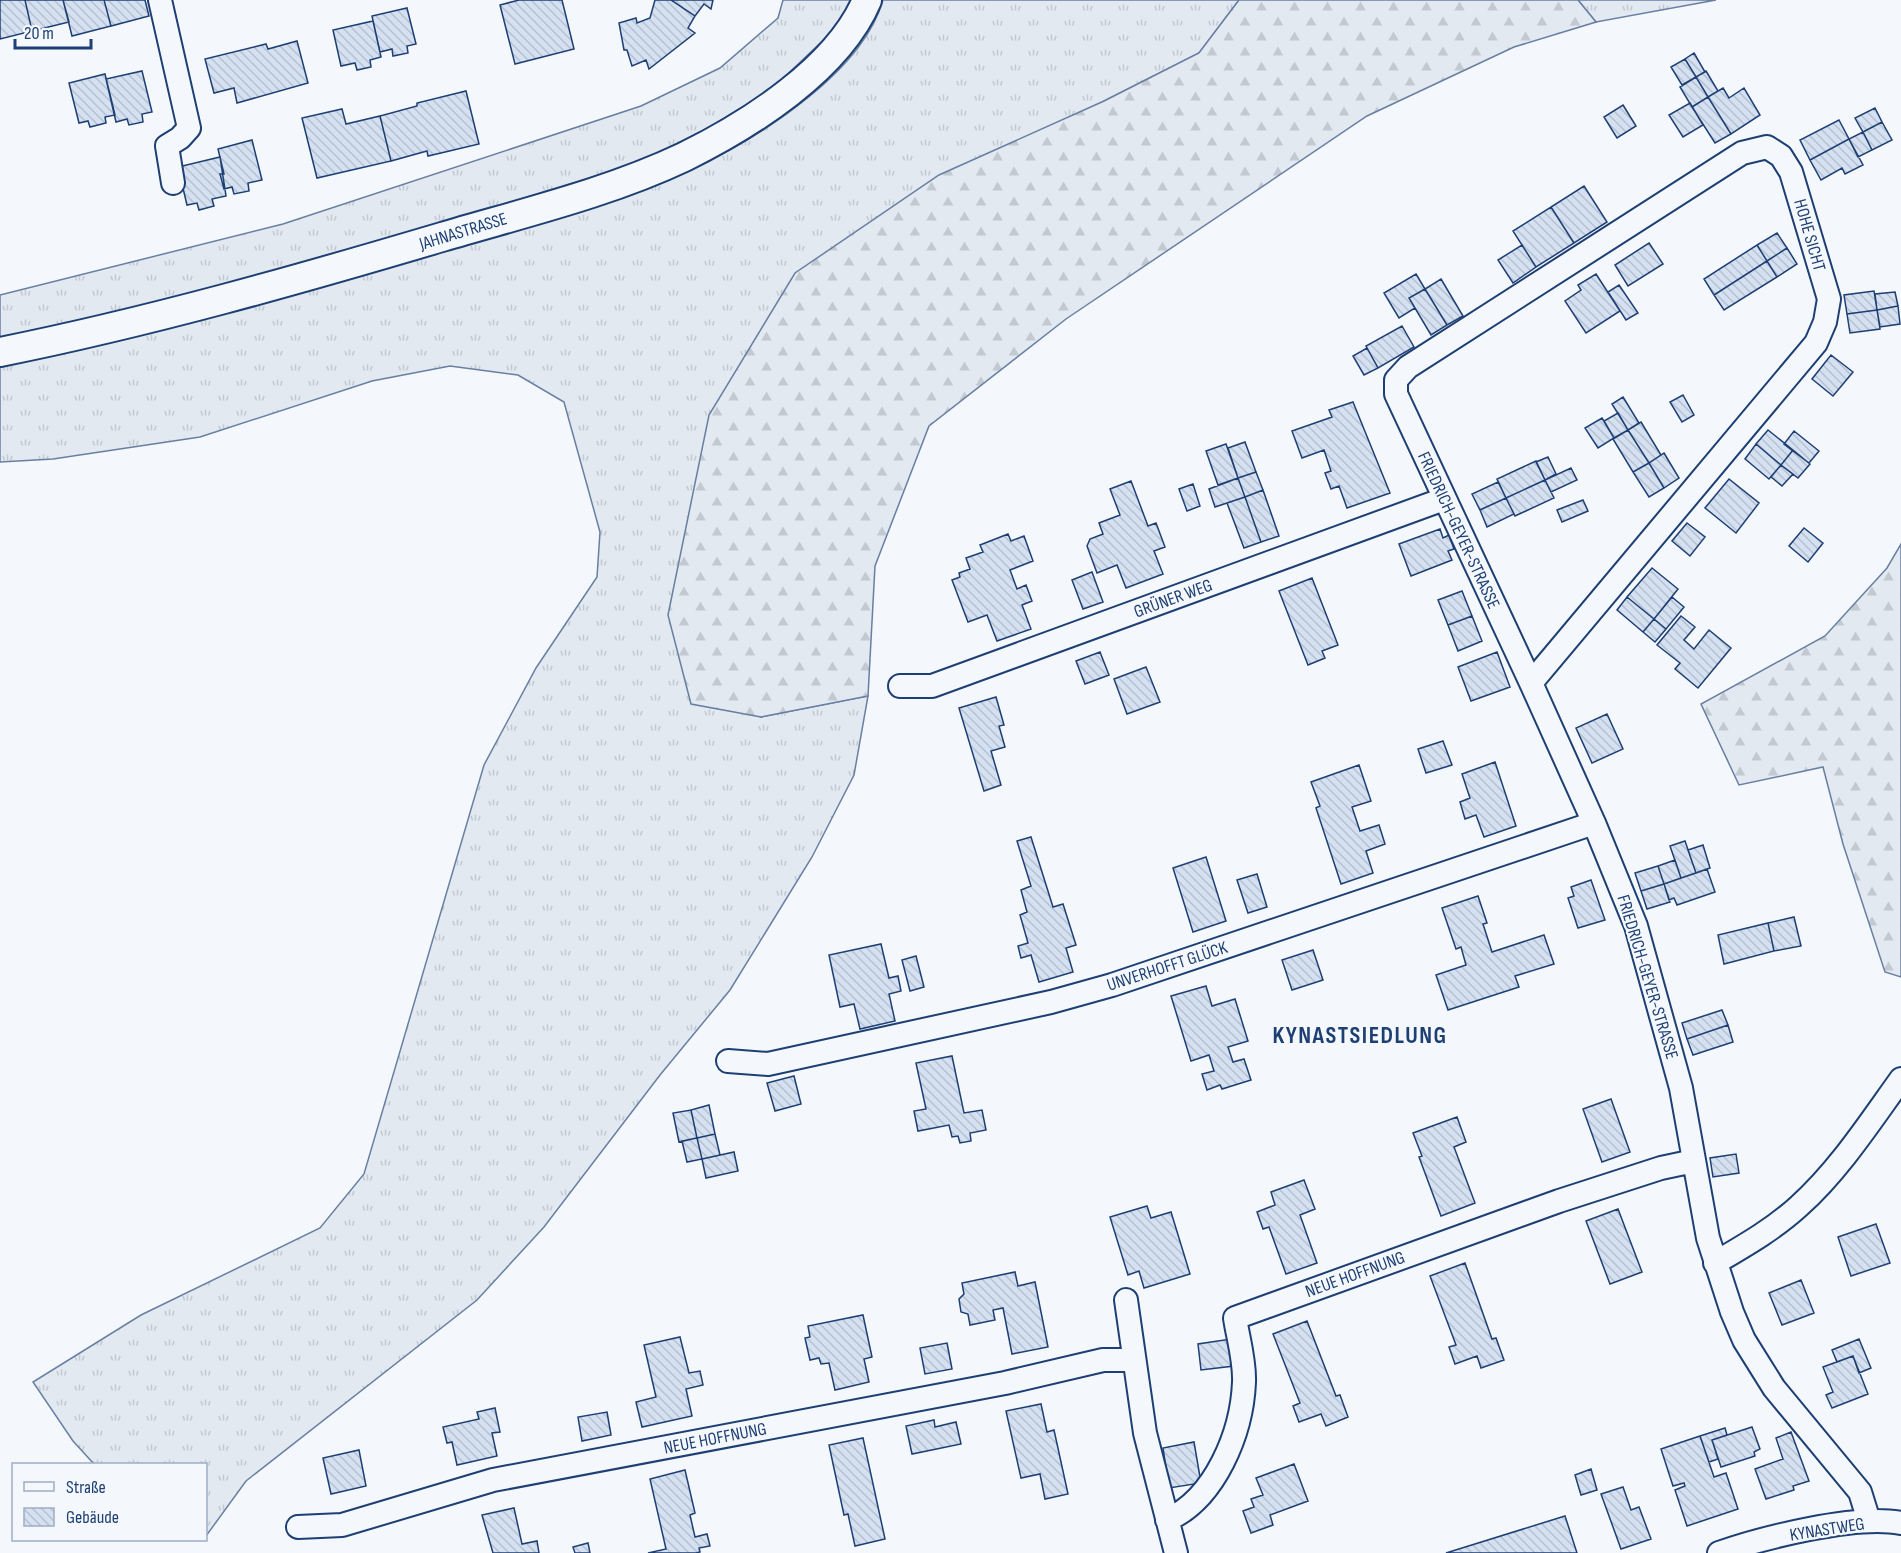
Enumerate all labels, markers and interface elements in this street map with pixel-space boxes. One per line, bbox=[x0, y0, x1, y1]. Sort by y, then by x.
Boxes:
scale bar bbox=[15, 12, 92, 50]
text: 20 m bbox=[24, 23, 54, 44]
street label: HOHE SICHT bbox=[1789, 197, 1830, 274]
street label: JAHNASTRASSE bbox=[416, 208, 510, 255]
street label: FRIEDRICH-GEYER-STRASSE bbox=[1413, 448, 1504, 612]
street label: GRÜNER WEG bbox=[1131, 575, 1215, 622]
street label: FRIEDRICH-GEYER-STRASSE bbox=[1613, 892, 1683, 1062]
street label: UNVERHOFFT GLÜCK bbox=[1104, 937, 1231, 996]
district label: KYNASTSIEDLUNG bbox=[1272, 1021, 1448, 1050]
street label: NEUE HOFFNUNG bbox=[1303, 1247, 1408, 1302]
street label: NEUE HOFFNUNG bbox=[662, 1418, 768, 1459]
legend bbox=[12, 1463, 207, 1541]
text: Straße bbox=[66, 1477, 106, 1498]
text: Gebäude bbox=[66, 1507, 119, 1528]
street label: KYNASTWEG bbox=[1788, 1513, 1866, 1546]

